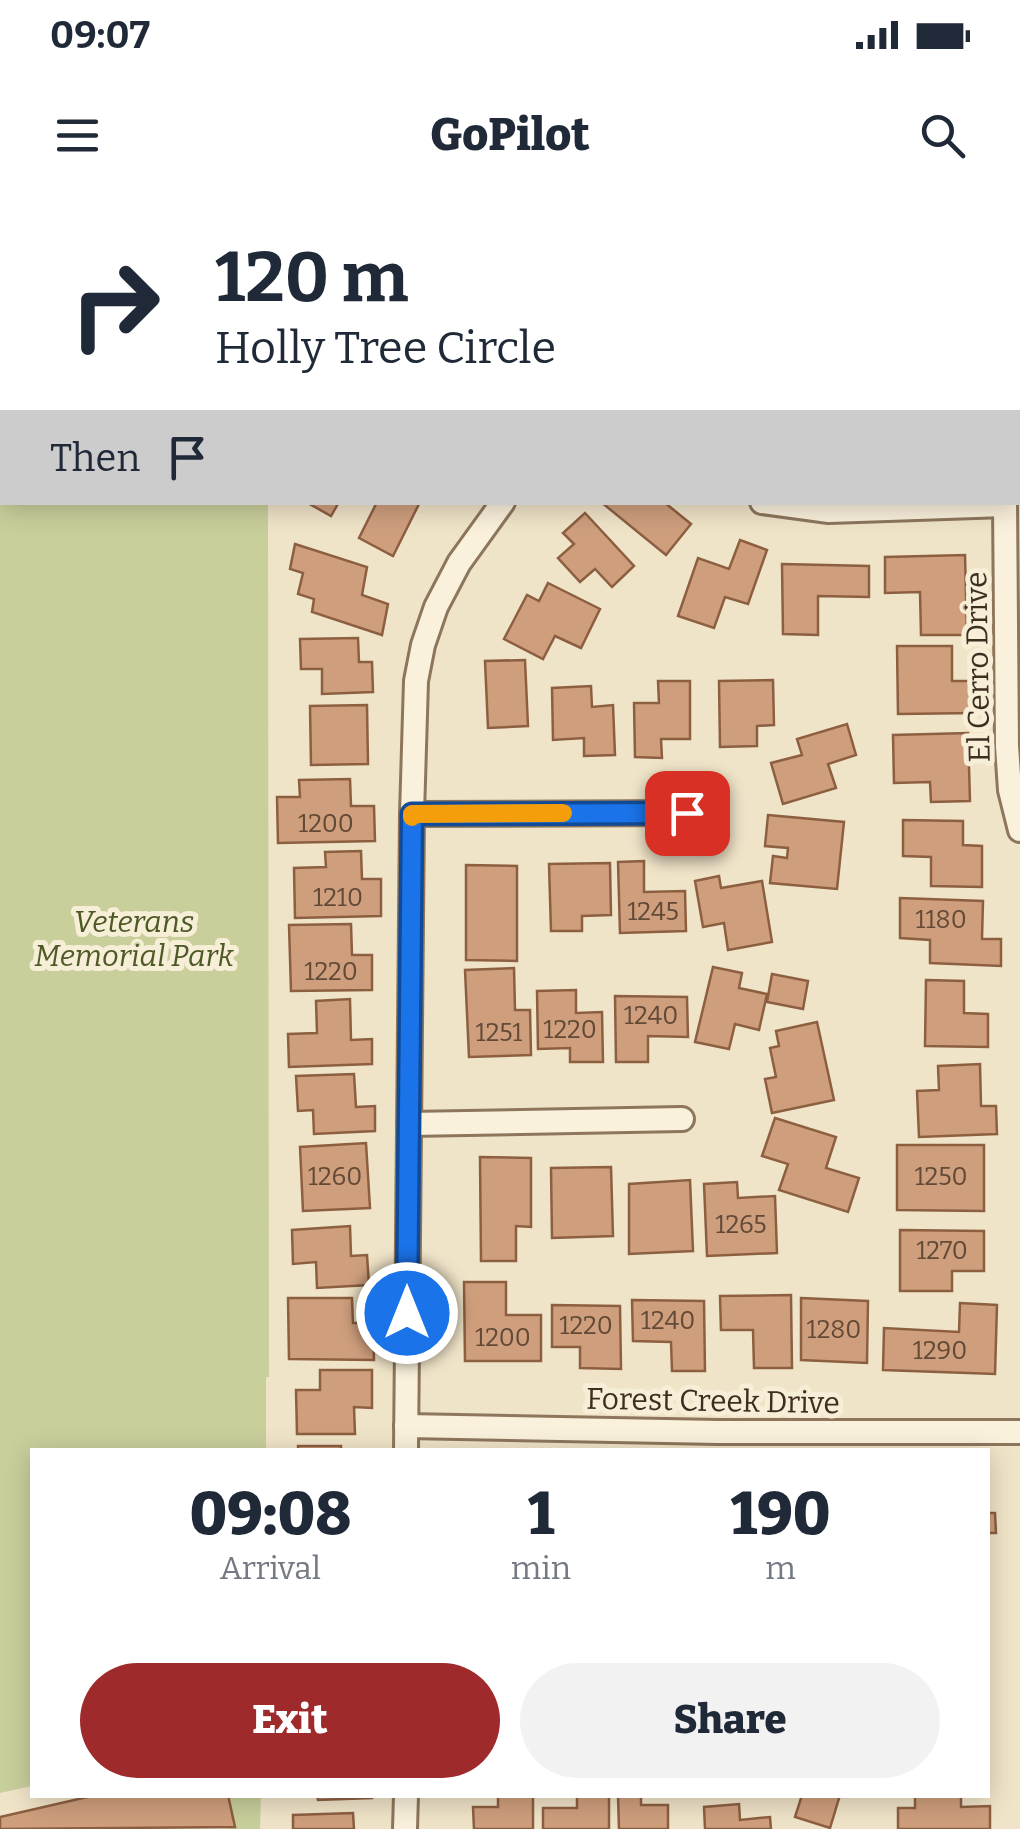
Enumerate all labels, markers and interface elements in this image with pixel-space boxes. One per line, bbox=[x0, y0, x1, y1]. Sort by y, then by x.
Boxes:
text: 09:07 bbox=[50, 12, 150, 58]
icon: menu bbox=[50, 108, 105, 163]
text: GoPilot bbox=[430, 108, 590, 162]
icon: search bbox=[915, 108, 970, 163]
text: 120 m bbox=[215, 236, 408, 320]
icon: right bbox=[50, 240, 180, 370]
text: Holly Tree Circle bbox=[215, 321, 556, 375]
icon: arrive bbox=[160, 430, 215, 485]
text: Then bbox=[50, 435, 140, 481]
street label: El Cerro Drive bbox=[958, 571, 998, 763]
pin bbox=[645, 771, 730, 856]
icon: arrive bbox=[660, 786, 715, 841]
house number: 1200 bbox=[298, 809, 354, 839]
house number: 1210 bbox=[313, 883, 363, 913]
house number: 1245 bbox=[627, 897, 679, 927]
park label: Veterans Memorial Park bbox=[34, 904, 234, 974]
house number: 1180 bbox=[915, 905, 967, 935]
house number: 1220 bbox=[304, 957, 358, 987]
house number: 1240 bbox=[624, 1001, 678, 1031]
house number: 1220 bbox=[543, 1015, 597, 1045]
house number: 1251 bbox=[476, 1018, 522, 1048]
house number: 1260 bbox=[308, 1162, 362, 1192]
house number: 1250 bbox=[914, 1162, 968, 1192]
house number: 1265 bbox=[715, 1210, 767, 1240]
house number: 1270 bbox=[916, 1236, 968, 1266]
position arrow bbox=[355, 1261, 459, 1365]
house number: 1240 bbox=[641, 1306, 695, 1336]
house number: 1220 bbox=[559, 1311, 613, 1341]
house number: 1280 bbox=[807, 1315, 861, 1345]
house number: 1200 bbox=[475, 1323, 531, 1353]
house number: 1290 bbox=[913, 1336, 967, 1366]
street label: Forest Creek Drive bbox=[586, 1381, 840, 1421]
text: 09:08 bbox=[189, 1478, 351, 1550]
text: 1 bbox=[528, 1478, 554, 1550]
text: 190 bbox=[731, 1478, 831, 1550]
text: Arrival bbox=[220, 1549, 321, 1587]
text: min bbox=[511, 1549, 571, 1587]
text: m bbox=[765, 1549, 796, 1587]
button: Exit bbox=[80, 1663, 500, 1778]
button: Share bbox=[520, 1663, 940, 1778]

